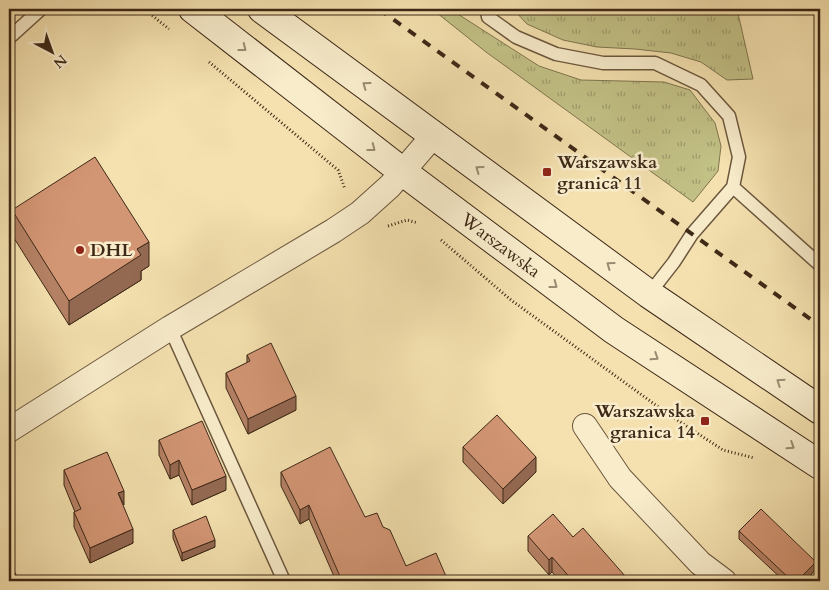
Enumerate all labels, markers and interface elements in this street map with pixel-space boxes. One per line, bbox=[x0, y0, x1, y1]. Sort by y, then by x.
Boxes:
north arrow bbox=[28, 28, 78, 78]
one-way arrow bbox=[237, 42, 247, 51]
text: N bbox=[49, 50, 71, 73]
one-way arrow bbox=[362, 82, 372, 91]
one-way arrow bbox=[366, 142, 375, 151]
place label: Warszawska granica 11 bbox=[556, 150, 657, 196]
one-way arrow bbox=[475, 166, 485, 175]
marker: Warszawska granica 11 bbox=[541, 166, 553, 178]
street label: Warszawska bbox=[455, 206, 546, 284]
place label: DHL bbox=[90, 238, 133, 263]
marker: DHL bbox=[74, 244, 86, 256]
one-way arrow bbox=[606, 262, 616, 271]
one-way arrow bbox=[548, 279, 558, 288]
one-way arrow bbox=[650, 350, 659, 360]
one-way arrow bbox=[776, 379, 786, 388]
place label: Warszawska granica 14 bbox=[594, 399, 695, 445]
marker: Warszawska granica 14 bbox=[699, 415, 711, 427]
one-way arrow bbox=[785, 440, 795, 449]

